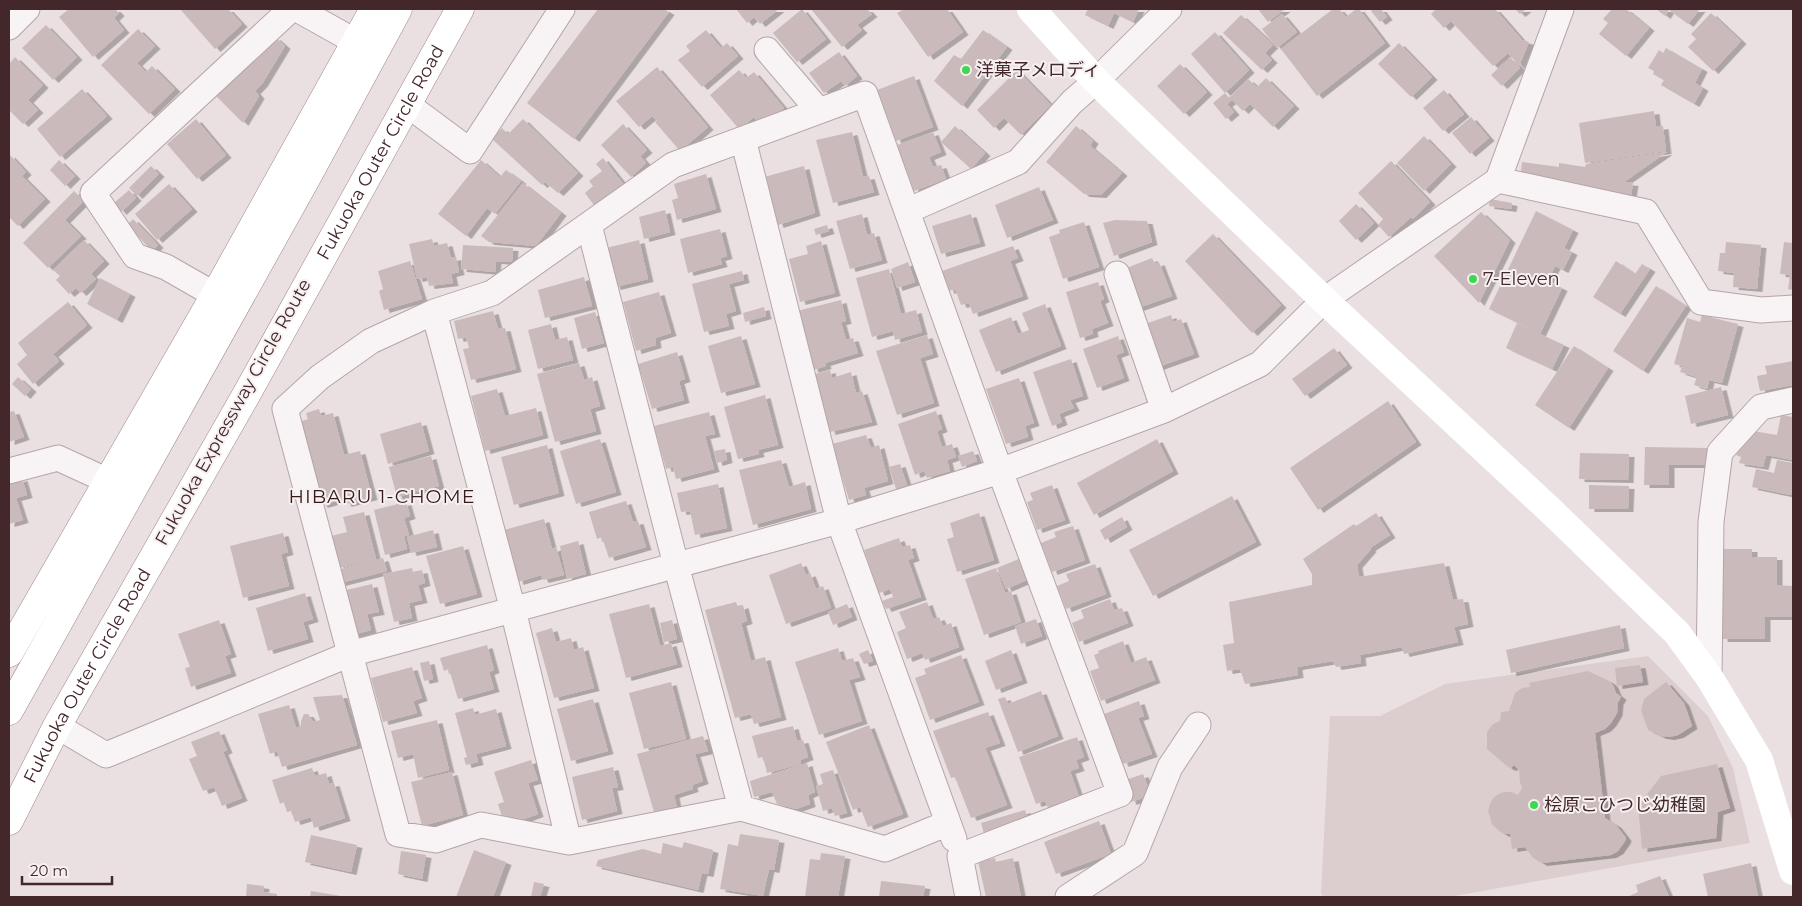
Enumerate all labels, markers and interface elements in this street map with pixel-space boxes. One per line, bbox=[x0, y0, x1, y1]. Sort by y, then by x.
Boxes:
street label: Fukuoka Outer Circle Road bbox=[312, 41, 449, 264]
place label: 洋菓子メロディ bbox=[976, 59, 1101, 81]
marker: 洋菓子メロディ bbox=[960, 64, 972, 76]
place label: 7-Eleven bbox=[1483, 268, 1560, 290]
marker: 7-Eleven bbox=[1467, 273, 1479, 285]
street label: Fukuoka Expressway Circle Route bbox=[150, 275, 316, 549]
district label: HIBARU 1-CHOME bbox=[289, 485, 475, 508]
street label: Fukuoka Outer Circle Road bbox=[19, 565, 156, 787]
place label: 桧原こひつじ幼稚園 bbox=[1544, 794, 1706, 816]
marker: 桧原こひつじ幼稚園 bbox=[1528, 799, 1540, 811]
scale bar bbox=[22, 854, 112, 886]
text: 20 m bbox=[30, 861, 68, 880]

